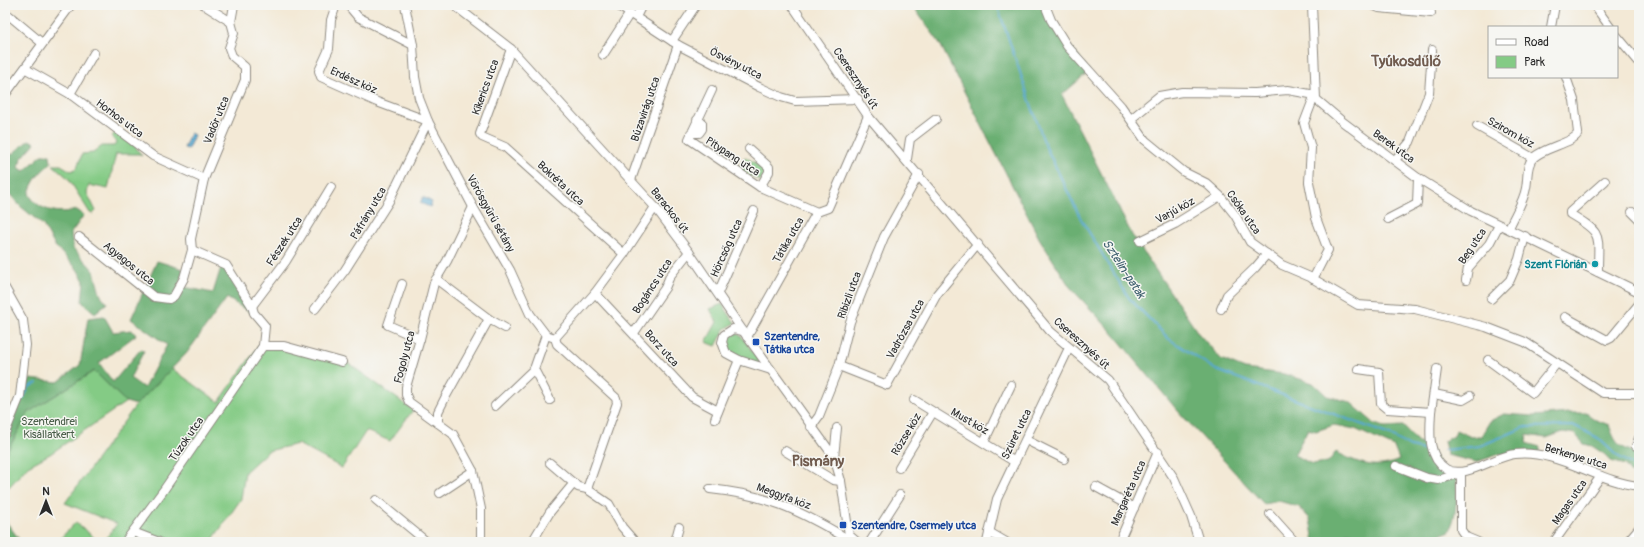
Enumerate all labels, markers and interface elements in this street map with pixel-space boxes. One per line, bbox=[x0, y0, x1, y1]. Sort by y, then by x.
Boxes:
legend bbox=[1488, 26, 1618, 78]
text: Road bbox=[1524, 35, 1549, 50]
street label: Ösvény utca bbox=[707, 45, 764, 82]
street label: Cseresznyés út bbox=[830, 45, 881, 112]
district label: Tyúkosdűlő bbox=[1370, 52, 1441, 71]
text: Park bbox=[1524, 55, 1545, 70]
street label: Kikerics utca bbox=[469, 58, 502, 117]
street label: Erdész köz bbox=[328, 64, 380, 97]
street label: Búzavirág utca bbox=[628, 75, 663, 143]
street label: Vadőr utca bbox=[201, 95, 232, 146]
street label: Horhos utca bbox=[93, 96, 146, 140]
street label: Szirom köz bbox=[1485, 114, 1537, 151]
street label: Berek utca bbox=[1370, 127, 1417, 166]
street label: Pitypang utca bbox=[703, 134, 762, 179]
street label: Bokréta utca bbox=[535, 158, 587, 208]
street label: Vörösgyűrű sétány bbox=[464, 172, 517, 254]
street label: Páfrány utca bbox=[348, 185, 389, 242]
street label: Barackos út bbox=[648, 185, 692, 236]
street label: Csóka utca bbox=[1224, 188, 1263, 237]
street label: Varjú köz bbox=[1153, 194, 1197, 226]
street label: Fészek utca bbox=[264, 214, 305, 268]
street label: Tátika utca bbox=[770, 215, 807, 265]
street label: Hörcsög utca bbox=[708, 217, 745, 279]
street label: Beg utca bbox=[1456, 226, 1489, 267]
water label: Sztelin-patak bbox=[1099, 237, 1149, 302]
street label: Agyagos utca bbox=[101, 239, 157, 288]
street label: Bogáncs utca bbox=[630, 256, 675, 316]
place label: Szent Flórián bbox=[1524, 258, 1587, 271]
marker: Szent Flórián bbox=[1590, 259, 1600, 269]
street label: Ribizli utca bbox=[835, 270, 864, 320]
street label: Vadrózsa utca bbox=[884, 297, 927, 361]
street label: Cseresznyés út bbox=[1051, 315, 1113, 372]
street label: Borz utca bbox=[642, 327, 681, 369]
street label: Fogoly utca bbox=[391, 329, 418, 385]
place label: Szentendre, Tátika utca bbox=[763, 330, 820, 356]
marker: Szentendre, Tátika utca bbox=[751, 337, 761, 347]
street label: Must köz bbox=[949, 405, 991, 438]
street label: Szüret utca bbox=[999, 407, 1034, 462]
street label: Rőzse köz bbox=[889, 410, 924, 458]
park label: Szentendrei Kisállatkert bbox=[21, 415, 77, 441]
street label: Túzok utca bbox=[166, 415, 206, 464]
street label: Berkenye utca bbox=[1543, 441, 1609, 472]
district label: Pismány bbox=[792, 452, 845, 471]
street label: Margaréta utca bbox=[1108, 459, 1149, 528]
street label: Magas utca bbox=[1549, 477, 1590, 527]
north arrow bbox=[26, 481, 66, 521]
street label: Meggyfa köz bbox=[755, 481, 813, 512]
text: N bbox=[42, 485, 50, 498]
place label: Szentendre, Csermely utca bbox=[851, 519, 976, 532]
marker: Szentendre, Csermely utca bbox=[838, 520, 848, 530]

